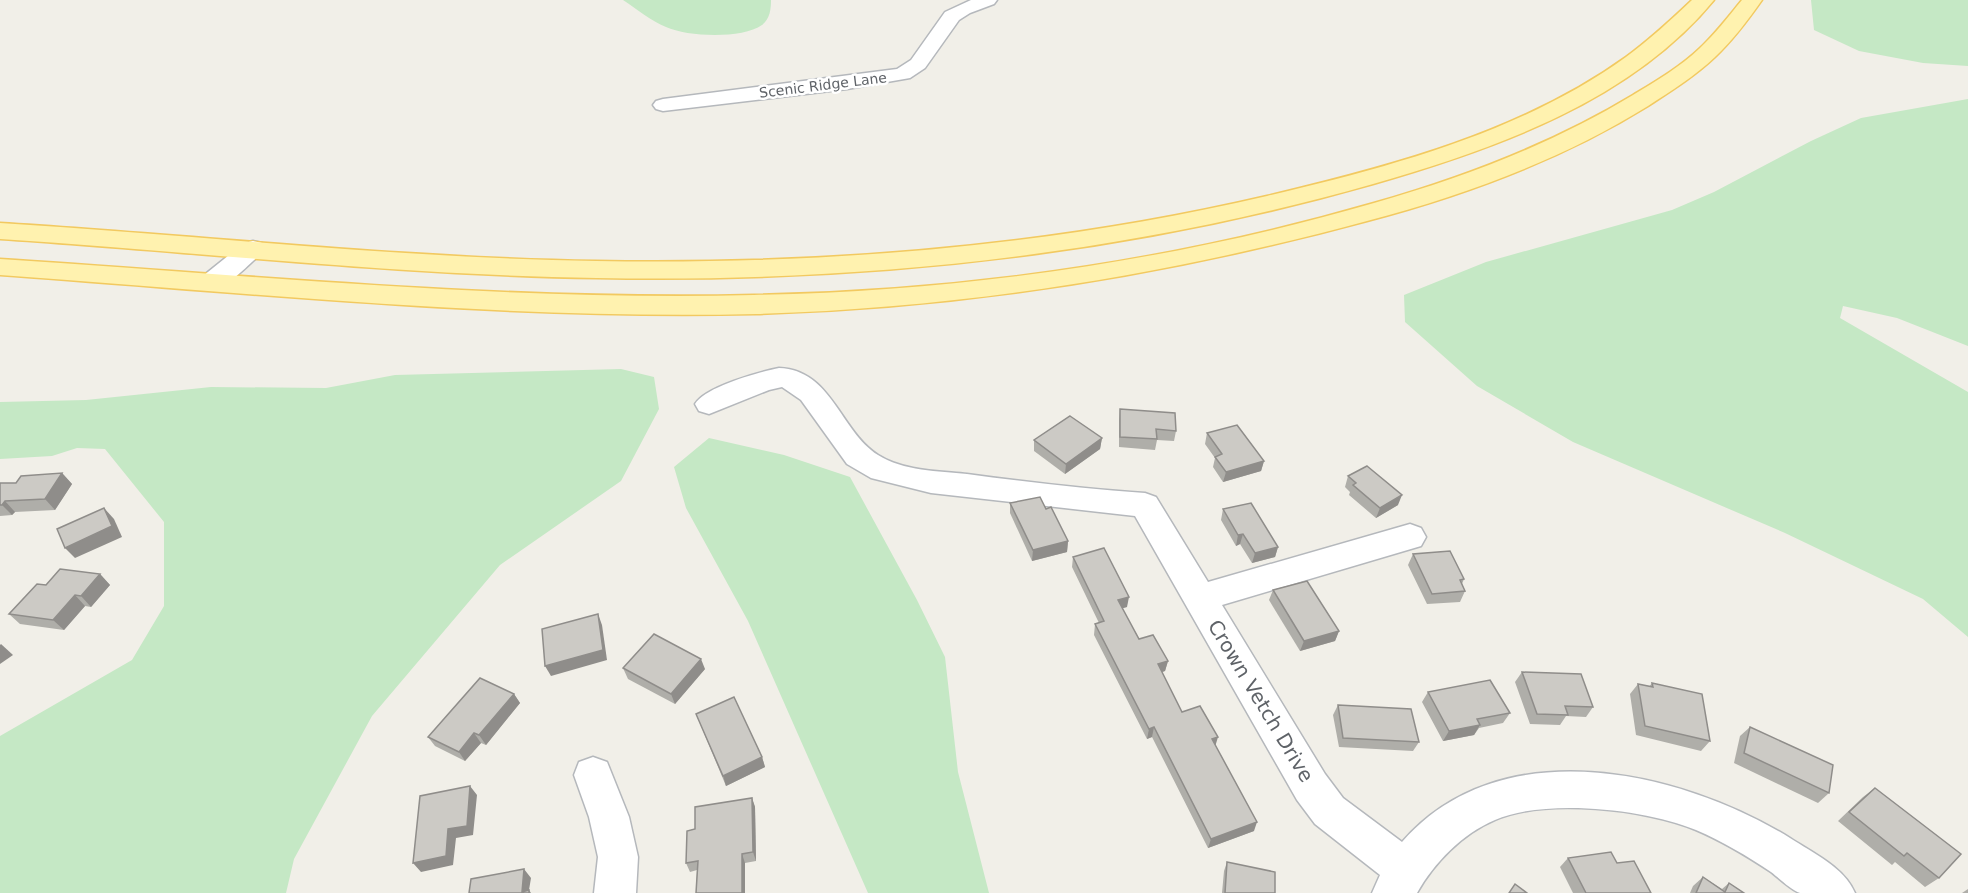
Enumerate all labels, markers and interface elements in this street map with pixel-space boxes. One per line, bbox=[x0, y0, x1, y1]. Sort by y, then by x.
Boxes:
street label: Scenic Ridge Lane bbox=[758, 69, 888, 101]
street label: Crown Vetch Drive bbox=[1203, 616, 1319, 786]

